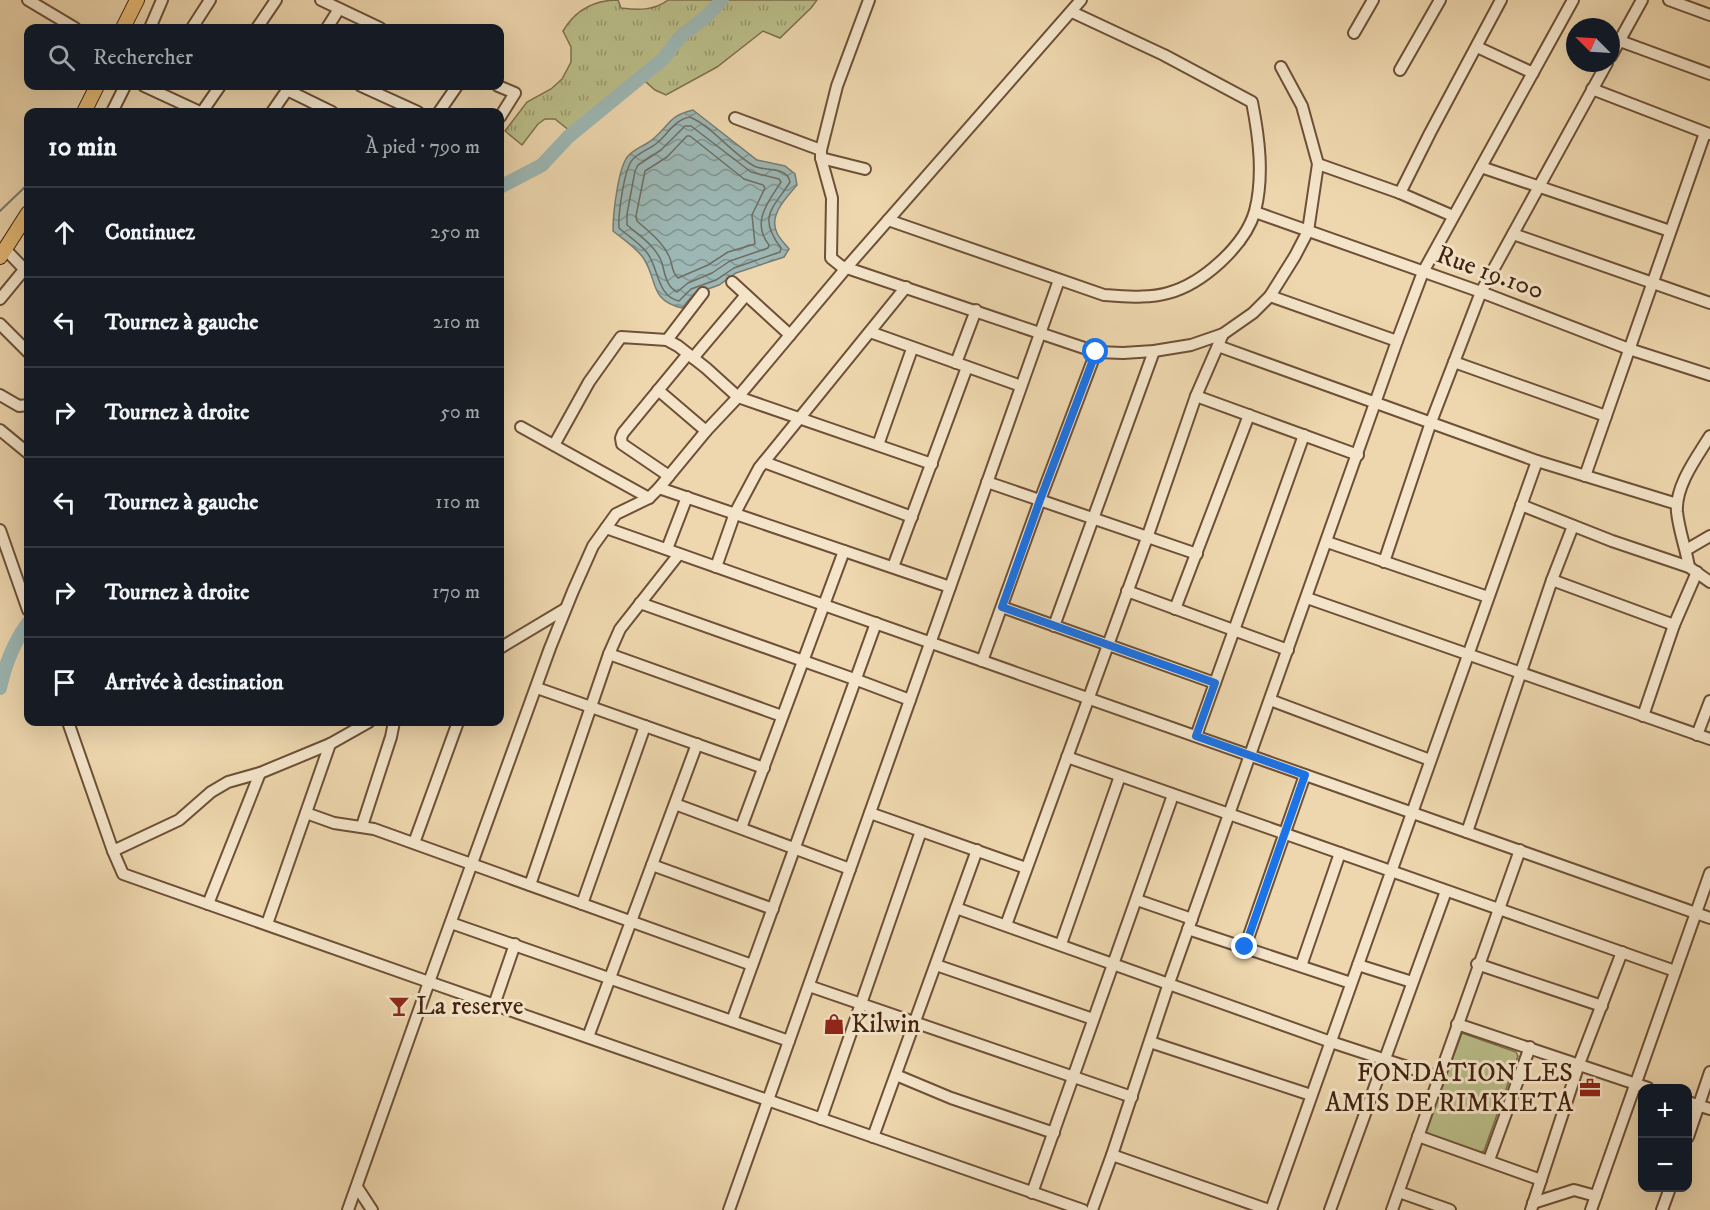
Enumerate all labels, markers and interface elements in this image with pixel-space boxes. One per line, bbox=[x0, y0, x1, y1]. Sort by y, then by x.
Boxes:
north arrow bbox=[1566, 18, 1620, 72]
search box bbox=[24, 24, 504, 90]
icon: search bbox=[45, 41, 78, 74]
text: Rechercher bbox=[93, 44, 193, 71]
text: 10 min bbox=[48, 131, 117, 164]
text: À pied · 790 m bbox=[366, 135, 480, 160]
icon: ahead bbox=[48, 216, 81, 249]
text: Continuez bbox=[105, 219, 195, 246]
text: 250 m bbox=[430, 220, 480, 245]
street label: Rue 19.100 bbox=[1432, 238, 1548, 308]
icon: left bbox=[48, 306, 81, 339]
text: Tournez à gauche bbox=[105, 309, 258, 336]
text: 210 m bbox=[433, 310, 480, 335]
route start bbox=[1082, 338, 1108, 364]
icon: right bbox=[48, 396, 81, 429]
text: Tournez à droite bbox=[105, 399, 249, 426]
text: 50 m bbox=[440, 400, 480, 425]
icon: left bbox=[48, 486, 81, 519]
text: Tournez à gauche bbox=[105, 489, 258, 516]
text: 110 m bbox=[435, 490, 480, 515]
icon: right bbox=[48, 576, 81, 609]
text: Tournez à droite bbox=[105, 579, 249, 606]
text: 170 m bbox=[432, 580, 480, 605]
icon: arrive bbox=[48, 666, 81, 699]
text: Arrivée à destination bbox=[105, 669, 284, 696]
route end bbox=[1231, 933, 1257, 959]
place label: La reserve bbox=[416, 990, 523, 1023]
bar icon: La reserve bbox=[387, 994, 411, 1018]
place label: Kilwin bbox=[851, 1008, 921, 1041]
shop icon: Kilwin bbox=[822, 1012, 846, 1036]
place label: FONDATION LES AMIS DE RIMKIETA bbox=[1325, 1057, 1573, 1120]
office icon: FONDATION LES AMIS DE RIMKIETA bbox=[1578, 1076, 1602, 1100]
map controls bbox=[1638, 1084, 1692, 1192]
button: + bbox=[1638, 1084, 1692, 1138]
button: − bbox=[1638, 1138, 1692, 1192]

